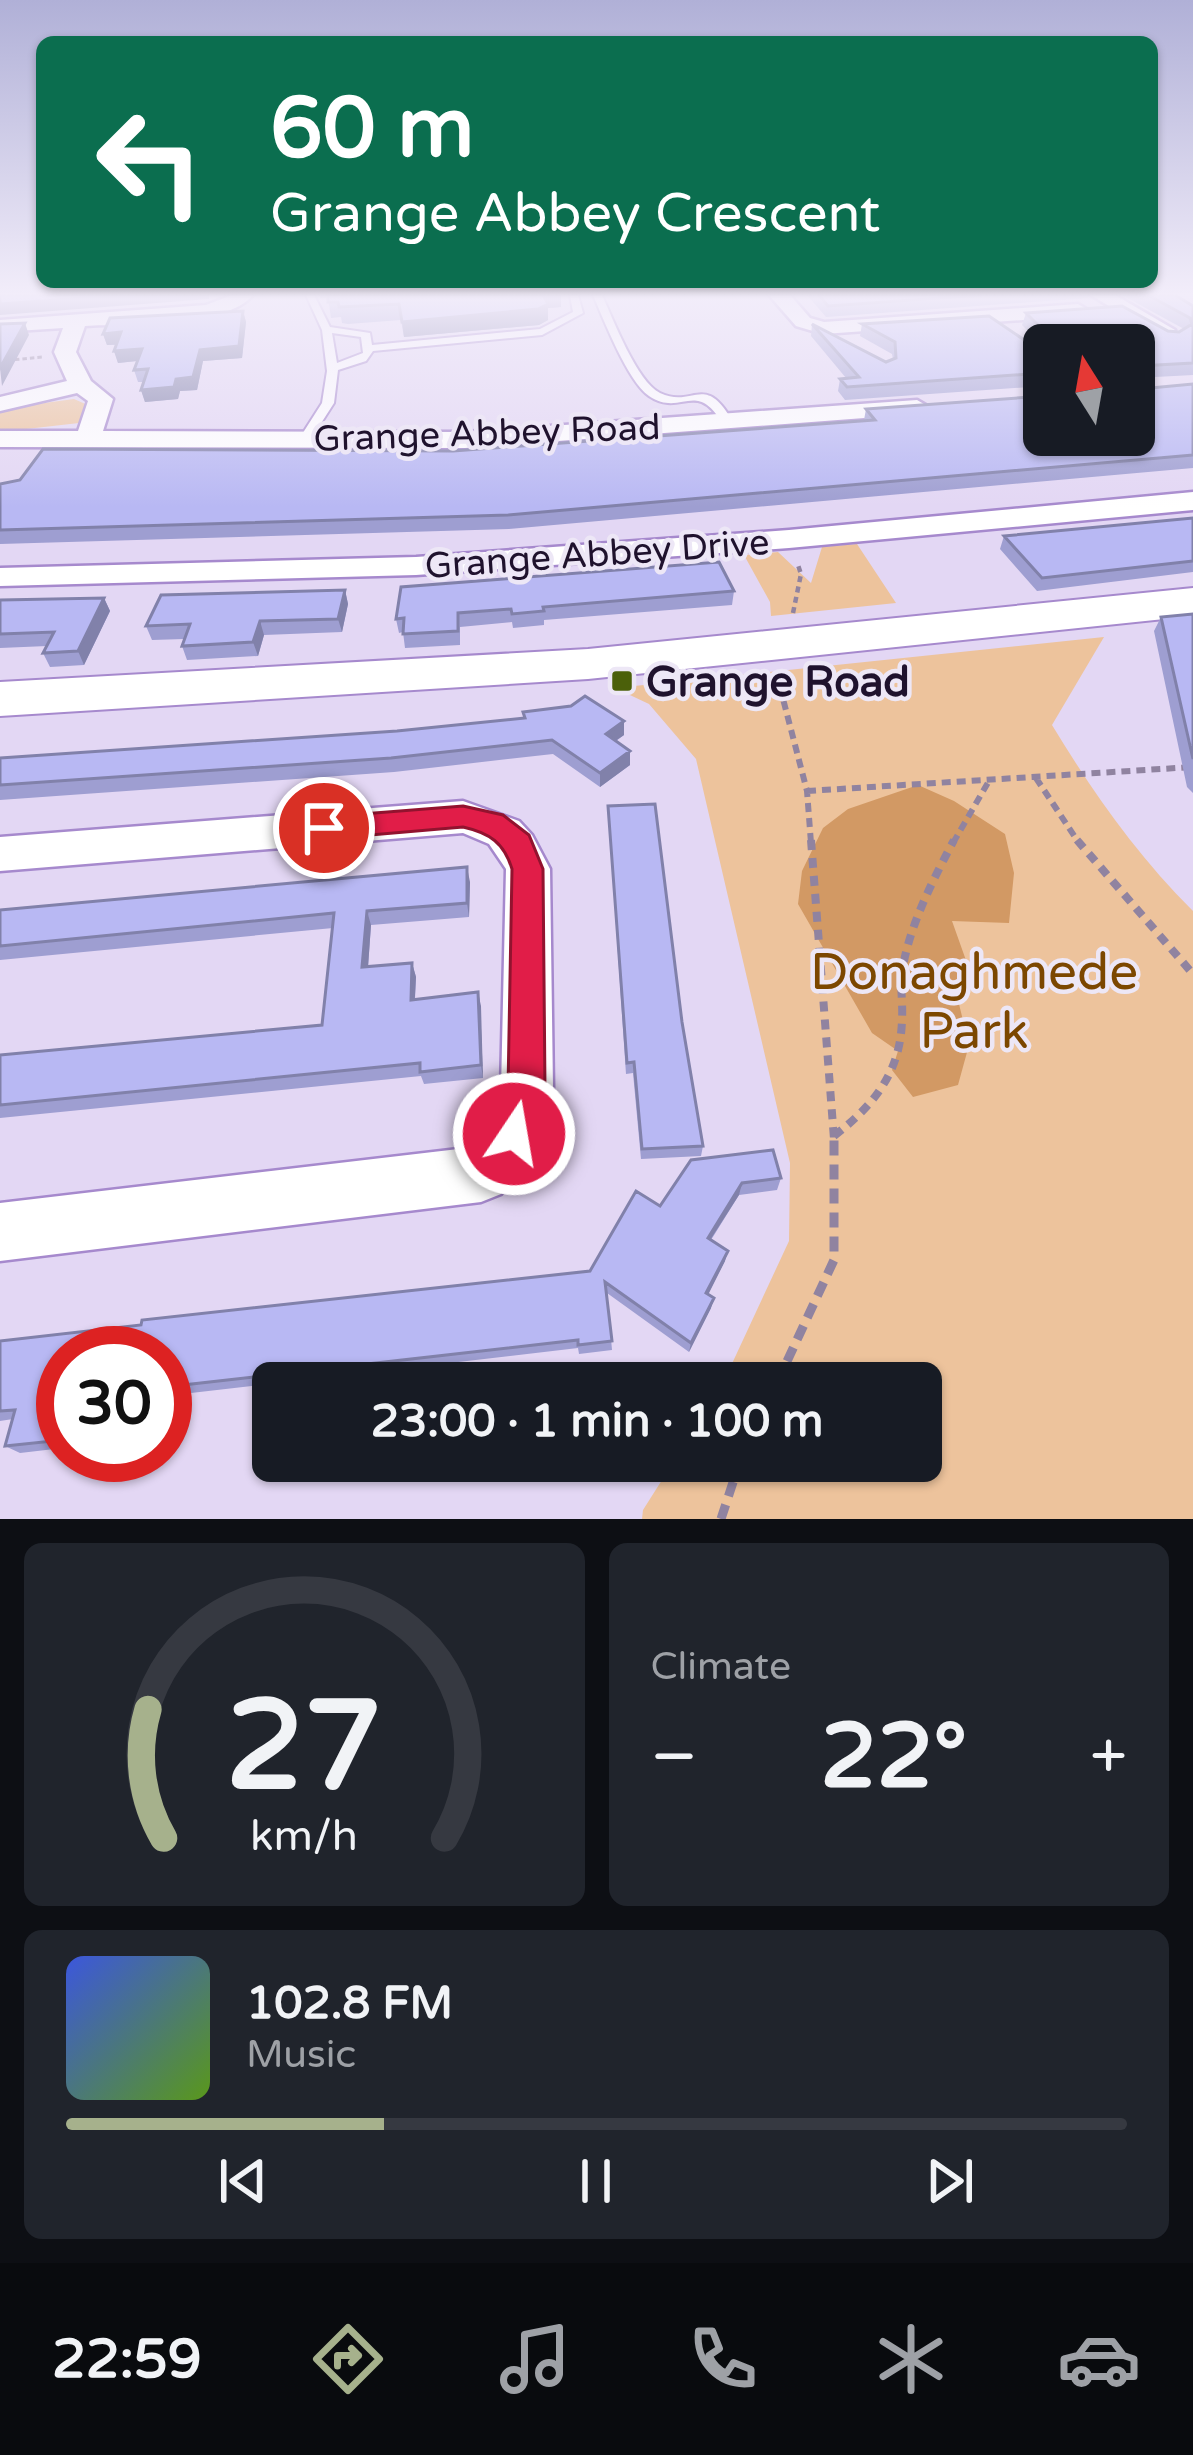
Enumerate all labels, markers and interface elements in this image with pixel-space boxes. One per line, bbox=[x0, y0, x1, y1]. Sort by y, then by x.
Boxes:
text: 60 m bbox=[270, 79, 474, 180]
icon: left bbox=[72, 84, 228, 240]
text: Grange Abbey Crescent bbox=[270, 181, 880, 246]
north arrow bbox=[1023, 324, 1155, 456]
map controls bbox=[1023, 324, 1155, 456]
street label: Grange Abbey Road bbox=[313, 406, 661, 461]
street label: Grange Abbey Drive bbox=[423, 521, 771, 588]
place label: Grange Road bbox=[646, 657, 910, 708]
marker: Grange Road bbox=[609, 668, 635, 694]
pin bbox=[273, 777, 375, 879]
icon: arrive bbox=[291, 795, 357, 861]
park label: Donaghmede Park bbox=[810, 942, 1138, 1063]
position arrow bbox=[451, 1071, 577, 1197]
speed limit sign: 30 bbox=[36, 1326, 192, 1482]
text: 23:00 · 1 min · 100 m bbox=[371, 1395, 823, 1449]
text: Climate bbox=[651, 1643, 791, 1690]
text: 27 bbox=[226, 1672, 383, 1823]
text: 22° bbox=[820, 1703, 967, 1812]
text: − bbox=[651, 1717, 698, 1797]
text: + bbox=[1090, 1717, 1127, 1797]
text: km/h bbox=[250, 1810, 358, 1861]
text: 102.8 FM bbox=[246, 1977, 453, 2031]
text: Music bbox=[246, 2031, 356, 2078]
icon: previous bbox=[210, 2148, 276, 2214]
icon: pause bbox=[563, 2148, 629, 2214]
icon: next bbox=[917, 2148, 983, 2214]
icon: directions bbox=[306, 2317, 390, 2401]
icon: music bbox=[493, 2317, 577, 2401]
icon: phone bbox=[681, 2317, 765, 2401]
icon: climate bbox=[869, 2317, 953, 2401]
icon: car bbox=[1057, 2317, 1141, 2401]
text: 22:59 bbox=[52, 2327, 202, 2392]

